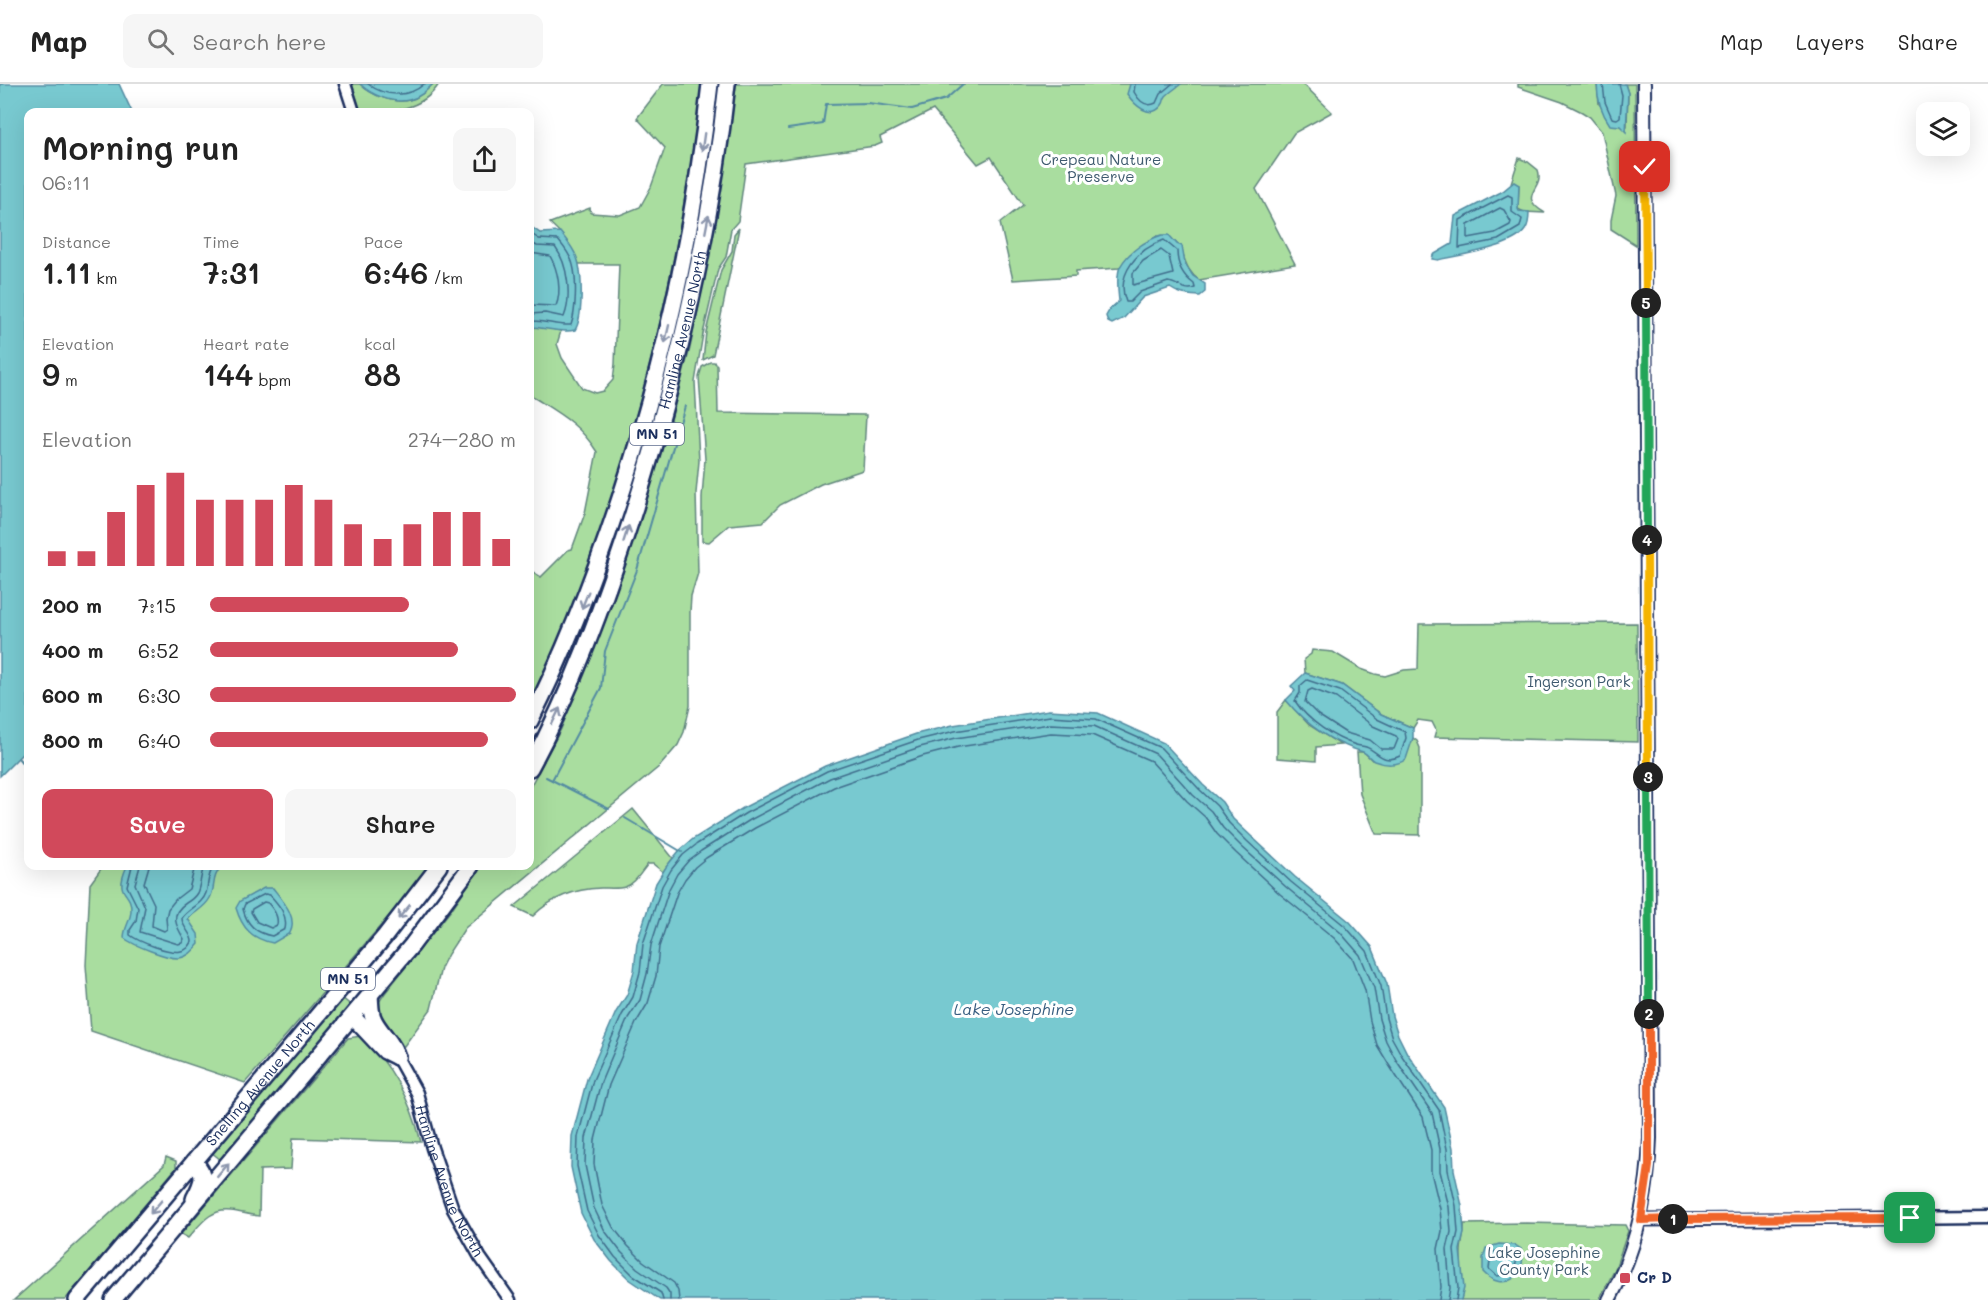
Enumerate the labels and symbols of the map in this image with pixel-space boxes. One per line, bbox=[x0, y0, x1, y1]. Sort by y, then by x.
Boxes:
one-way arrow bbox=[697, 132, 708, 151]
pin bbox=[1619, 141, 1670, 192]
park label: Crepeau Nature Preserve bbox=[1041, 149, 1161, 186]
one-way arrow bbox=[702, 214, 713, 234]
street label: Hamline Avenue North bbox=[653, 249, 710, 411]
pin: 5 bbox=[1631, 288, 1661, 318]
one-way arrow bbox=[660, 324, 672, 343]
road number: MN 51 bbox=[630, 423, 684, 445]
one-way arrow bbox=[621, 525, 632, 544]
pin: 4 bbox=[1632, 525, 1662, 555]
one-way arrow bbox=[579, 590, 590, 609]
park label: Ingerson Park bbox=[1527, 671, 1631, 691]
one-way arrow bbox=[551, 707, 562, 725]
pin: 3 bbox=[1633, 762, 1663, 792]
one-way arrow bbox=[398, 904, 411, 920]
road number: MN 51 bbox=[321, 968, 375, 990]
water label: Lake Josephine bbox=[954, 998, 1074, 1019]
pin: 2 bbox=[1634, 999, 1664, 1029]
street label: Snelling Avenue North bbox=[201, 1015, 319, 1150]
street label: Hamline Avenue North bbox=[412, 1102, 489, 1260]
one-way arrow bbox=[216, 1163, 229, 1179]
pin bbox=[1884, 1192, 1935, 1243]
one-way arrow bbox=[150, 1199, 163, 1215]
pin: 1 bbox=[1658, 1204, 1688, 1234]
park label: Lake Josephine County Park bbox=[1488, 1242, 1600, 1279]
place label: Cr D bbox=[1637, 1267, 1672, 1287]
marker: Cr D bbox=[1618, 1271, 1632, 1285]

